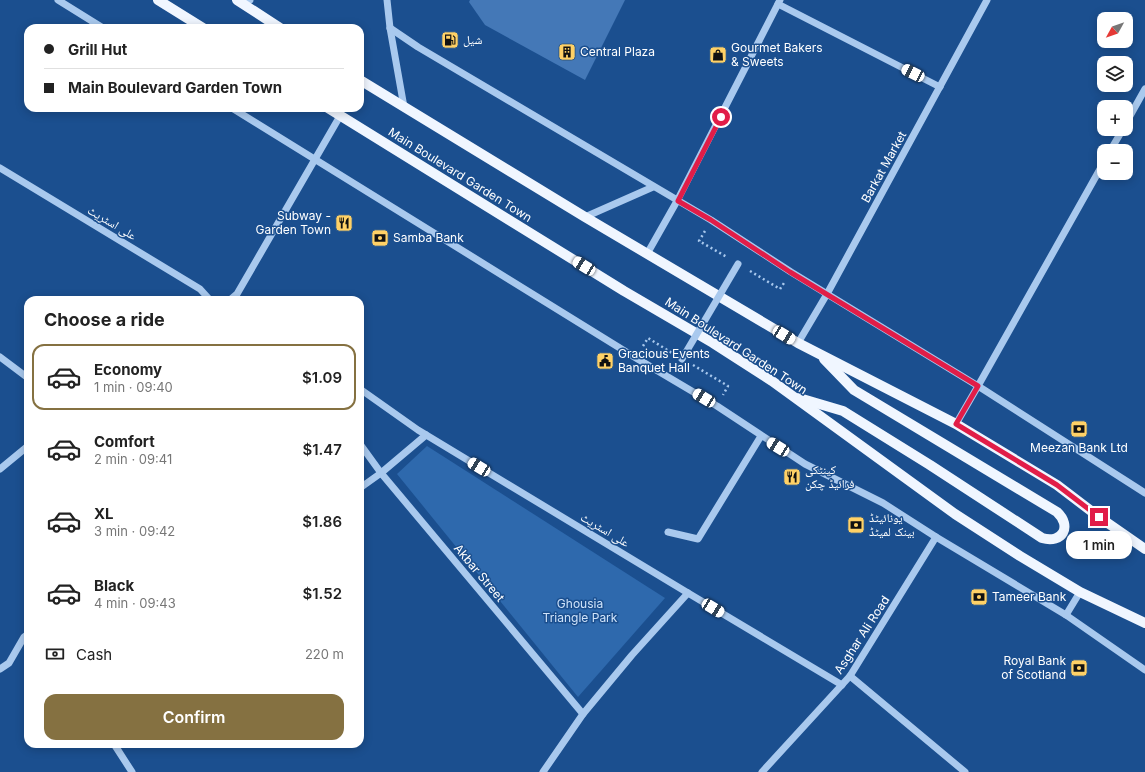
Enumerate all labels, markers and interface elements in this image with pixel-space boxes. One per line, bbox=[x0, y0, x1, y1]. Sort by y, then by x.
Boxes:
north arrow bbox=[1097, 12, 1133, 48]
map controls bbox=[1097, 12, 1133, 180]
fuel station icon: شیل bbox=[440, 30, 460, 50]
place label: شیل bbox=[463, 32, 482, 47]
text: Grill Hut bbox=[68, 40, 127, 59]
place label: Gourmet Bakers & Sweets bbox=[731, 40, 823, 69]
building icon: Central Plaza bbox=[557, 42, 577, 62]
place label: Central Plaza bbox=[580, 44, 655, 59]
shop icon: Gourmet Bakers & Sweets bbox=[708, 45, 728, 65]
button: layers bbox=[1097, 56, 1133, 92]
car bbox=[900, 62, 926, 84]
text: Main Boulevard Garden Town bbox=[68, 78, 282, 97]
button: + bbox=[1097, 100, 1133, 136]
route start bbox=[712, 108, 730, 126]
street label: Main Boulevard Garden Town bbox=[386, 124, 535, 225]
street label: Barkat Market bbox=[858, 128, 909, 205]
button: − bbox=[1097, 144, 1133, 180]
street label: علی اسٹریٹ bbox=[85, 202, 139, 243]
place label: Subway - Garden Town bbox=[255, 208, 331, 237]
restaurant icon: Subway - Garden Town bbox=[334, 213, 354, 233]
bank icon: Samba Bank bbox=[370, 228, 390, 248]
place label: Samba Bank bbox=[393, 230, 464, 245]
car bbox=[571, 255, 597, 277]
street label: Main Boulevard Garden Town bbox=[662, 294, 810, 397]
text: Choose a ride bbox=[44, 309, 165, 330]
car bbox=[771, 324, 797, 346]
place label: Gracious Events Banquet Hall bbox=[618, 346, 710, 375]
public building icon: Gracious Events Banquet Hall bbox=[595, 351, 615, 371]
icon: car bbox=[46, 359, 82, 395]
text: Economy bbox=[94, 360, 162, 379]
text: $1.09 bbox=[302, 368, 342, 387]
text: 1 min · 09:40 bbox=[94, 379, 173, 395]
car bbox=[691, 387, 717, 409]
bank icon: Meezan Bank Ltd bbox=[1069, 419, 1089, 439]
icon: car bbox=[46, 431, 82, 467]
text: Comfort bbox=[94, 432, 155, 451]
car bbox=[765, 436, 791, 458]
text: $1.47 bbox=[302, 440, 342, 459]
place label: Meezan Bank Ltd bbox=[1030, 440, 1128, 455]
text: 2 min · 09:41 bbox=[94, 451, 172, 467]
car bbox=[466, 456, 492, 478]
place label: کینٹکی فرائیڈ چکن bbox=[805, 462, 855, 491]
restaurant icon: کینٹکی فرائیڈ چکن bbox=[782, 467, 802, 487]
icon: car bbox=[46, 503, 82, 539]
text: XL bbox=[94, 504, 114, 523]
route end bbox=[1090, 508, 1108, 526]
street label: علی اسٹریٹ bbox=[578, 509, 632, 550]
place label: یونائیٹڈ بینک لمیٹڈ bbox=[869, 510, 915, 539]
text: $1.86 bbox=[302, 512, 342, 531]
bank icon: یونائیٹڈ بینک لمیٹڈ bbox=[846, 515, 866, 535]
text: 3 min · 09:42 bbox=[94, 523, 175, 539]
callout: 1 min bbox=[1066, 531, 1132, 559]
text: 1 min bbox=[1083, 537, 1115, 553]
street label: Akbar Street bbox=[451, 541, 508, 605]
icon: car bbox=[46, 575, 82, 611]
text: Black bbox=[94, 576, 134, 595]
text: $1.52 bbox=[302, 584, 342, 603]
bank icon: Tameer Bank bbox=[969, 587, 989, 607]
place label: Tameer Bank bbox=[992, 589, 1067, 604]
street label: Asghar Ali Road bbox=[831, 593, 892, 677]
text: 4 min · 09:43 bbox=[94, 595, 176, 611]
park label: Ghousia Triangle Park bbox=[543, 596, 618, 625]
car bbox=[700, 597, 726, 619]
icon: cash bbox=[44, 643, 66, 665]
text: Cash bbox=[76, 645, 112, 664]
text: 220 m bbox=[305, 646, 344, 662]
place label: Royal Bank of Scotland bbox=[1001, 653, 1066, 682]
bank icon: Royal Bank of Scotland bbox=[1069, 658, 1089, 678]
button: Confirm bbox=[44, 694, 344, 740]

